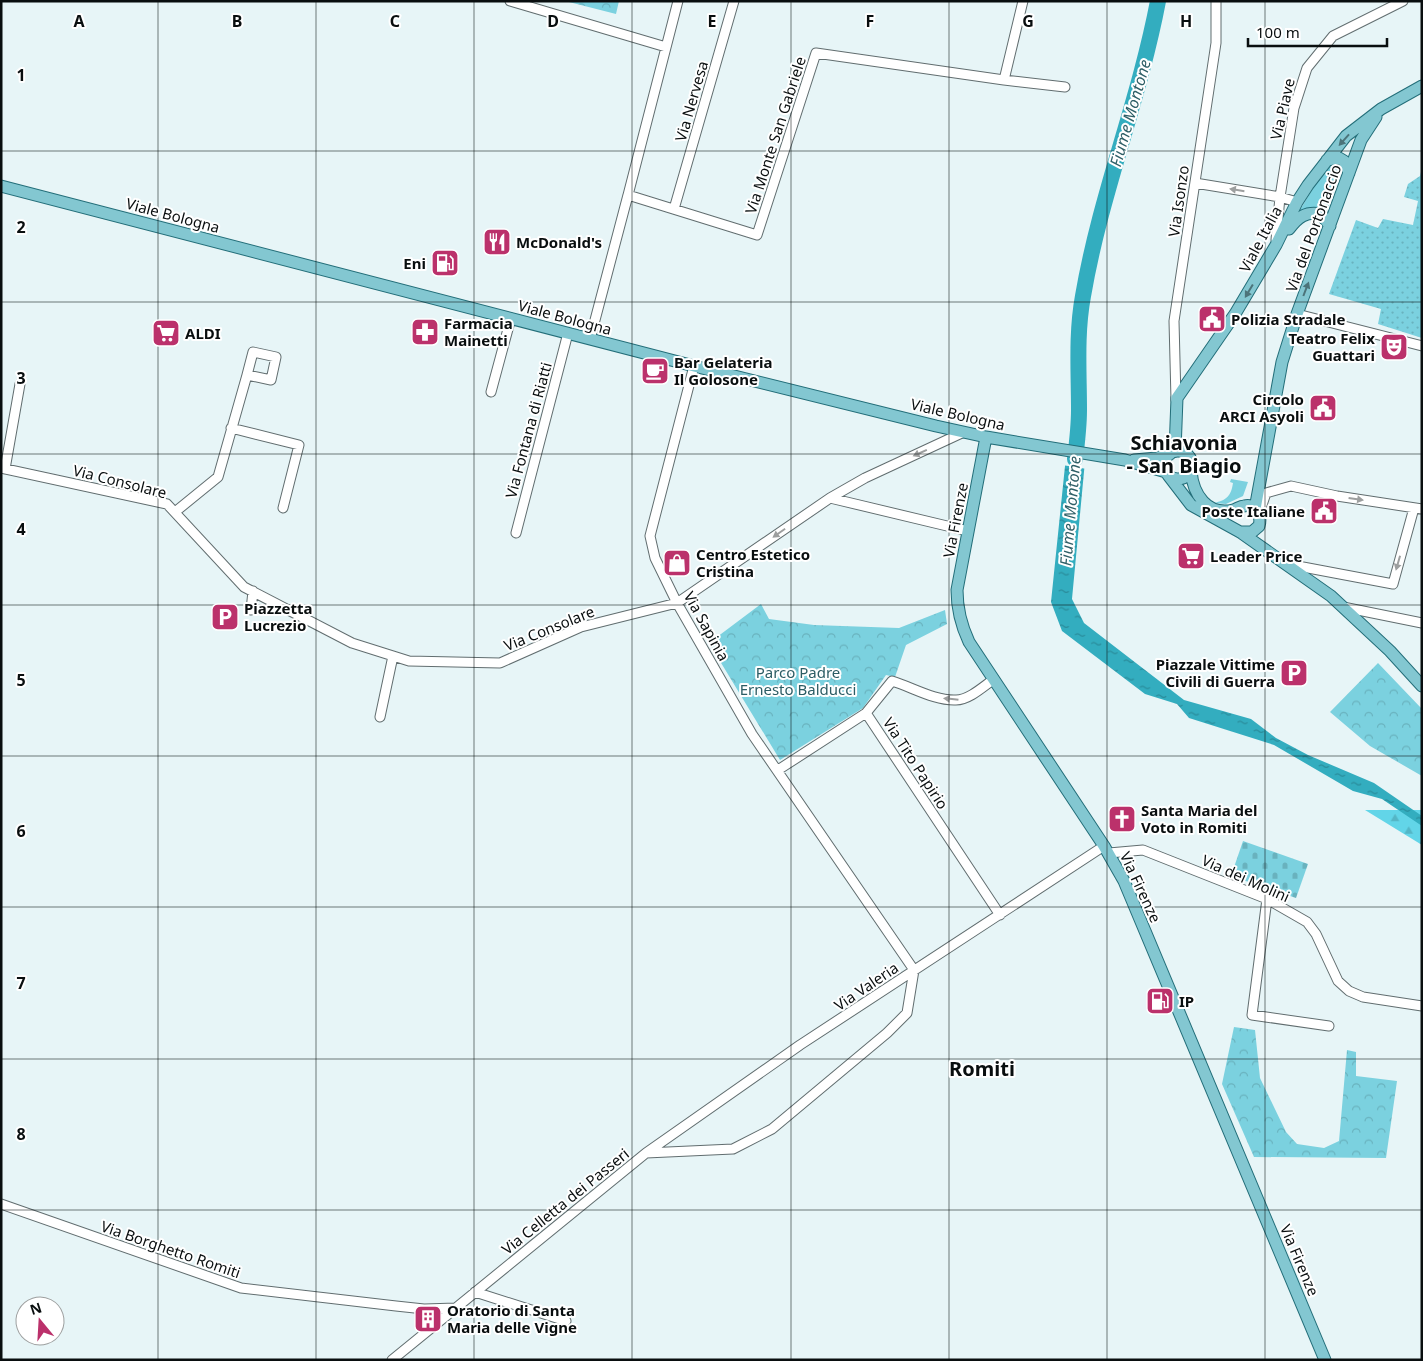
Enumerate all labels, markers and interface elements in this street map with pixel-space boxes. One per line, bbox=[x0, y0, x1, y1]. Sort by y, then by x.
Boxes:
text: A bbox=[73, 10, 85, 32]
text: B bbox=[232, 10, 242, 32]
text: C bbox=[390, 10, 400, 32]
text: D bbox=[547, 10, 559, 32]
text: E bbox=[708, 10, 717, 32]
text: F bbox=[866, 10, 874, 32]
text: G bbox=[1022, 10, 1034, 32]
text: H bbox=[1180, 10, 1192, 32]
scale bar bbox=[1248, 15, 1387, 47]
text: 100 m bbox=[1256, 22, 1300, 42]
street label: Via Monte San Gabriele bbox=[740, 54, 810, 216]
water label: Fiume Montone bbox=[1104, 57, 1156, 169]
street label: Via Nervesa bbox=[670, 58, 712, 144]
text: 1 bbox=[16, 64, 26, 86]
street label: Via Piave bbox=[1265, 76, 1299, 142]
one-way arrow bbox=[1338, 133, 1349, 146]
street label: Via del Portonaccio bbox=[1281, 161, 1345, 295]
street label: Via Isonzo bbox=[1163, 164, 1193, 238]
one-way arrow bbox=[1229, 185, 1245, 193]
street label: Viale Bologna bbox=[124, 193, 222, 237]
street label: Viale Italia bbox=[1234, 202, 1286, 276]
text: 2 bbox=[16, 216, 26, 238]
restaurant icon: McDonald's bbox=[482, 227, 512, 257]
place label: McDonald's bbox=[516, 232, 602, 252]
fuel station icon: Eni bbox=[430, 248, 460, 278]
place label: Eni bbox=[403, 253, 426, 273]
one-way arrow bbox=[1303, 281, 1310, 296]
one-way arrow bbox=[1244, 285, 1253, 298]
street label: Viale Bologna bbox=[516, 295, 614, 339]
public building icon: Polizia Stradale bbox=[1197, 304, 1227, 334]
place label: Polizia Stradale bbox=[1231, 309, 1346, 329]
place label: Farmacia Mainetti bbox=[444, 313, 513, 350]
pharmacy icon: Farmacia Mainetti bbox=[410, 317, 440, 347]
supermarket icon: ALDI bbox=[151, 318, 181, 348]
place label: ALDI bbox=[185, 323, 221, 343]
place label: Teatro Felix Guattari bbox=[1288, 328, 1375, 365]
theatre icon: Teatro Felix Guattari bbox=[1379, 332, 1409, 362]
place label: Bar Gelateria Il Golosone bbox=[674, 352, 772, 389]
cafe icon: Bar Gelateria Il Golosone bbox=[640, 356, 670, 386]
street label: Via Fontana di Riatti bbox=[500, 360, 556, 500]
text: 3 bbox=[16, 367, 26, 389]
place label: Circolo ARCI Asyoli bbox=[1220, 389, 1304, 426]
street label: Viale Bologna bbox=[909, 393, 1007, 435]
public building icon: Circolo ARCI Asyoli bbox=[1308, 393, 1338, 423]
district label: Schiavonia - San Biagio bbox=[1126, 429, 1242, 479]
one-way arrow bbox=[913, 449, 927, 457]
water label: Fiume Montone bbox=[1054, 455, 1086, 567]
street label: Via Consolare bbox=[71, 460, 169, 502]
street label: Via Firenze bbox=[938, 481, 972, 559]
one-way arrow bbox=[1348, 495, 1364, 503]
public building icon: Poste Italiane bbox=[1309, 496, 1339, 526]
place label: Poste Italiane bbox=[1201, 501, 1305, 521]
text: 4 bbox=[16, 518, 26, 540]
one-way arrow bbox=[773, 528, 786, 538]
supermarket icon: Leader Price bbox=[1176, 541, 1206, 571]
place label: Centro Estetico Cristina bbox=[696, 544, 810, 581]
place label: Leader Price bbox=[1210, 546, 1303, 566]
shop icon: Centro Estetico Cristina bbox=[662, 548, 692, 578]
one-way arrow bbox=[1394, 556, 1402, 571]
street label: Via Sapinia bbox=[680, 588, 734, 664]
place label: Piazzetta Lucrezio bbox=[244, 598, 313, 635]
street label: Via Consolare bbox=[501, 601, 597, 655]
parking icon: Piazzetta Lucrezio bbox=[210, 602, 240, 632]
place label: Piazzale Vittime Civili di Guerra bbox=[1156, 654, 1275, 691]
parking icon: Piazzale Vittime Civili di Guerra bbox=[1279, 658, 1309, 688]
park label: Parco Padre Ernesto Balducci bbox=[740, 662, 856, 699]
text: 5 bbox=[16, 669, 26, 691]
one-way arrow bbox=[942, 694, 958, 702]
street label: Via Tito Papirio bbox=[879, 713, 953, 813]
place label: Santa Maria del Voto in Romiti bbox=[1141, 800, 1258, 837]
church icon: Santa Maria del Voto in Romiti bbox=[1107, 804, 1137, 834]
text: 6 bbox=[16, 820, 26, 842]
street label: Via Firenze bbox=[1116, 848, 1166, 926]
street label: Via dei Molini bbox=[1199, 850, 1293, 906]
street label: Via Valeria bbox=[830, 957, 902, 1015]
text: 7 bbox=[16, 972, 26, 994]
fuel station icon: IP bbox=[1145, 986, 1175, 1016]
place label: IP bbox=[1179, 991, 1194, 1011]
district label: Romiti bbox=[949, 1055, 1015, 1082]
text: 8 bbox=[16, 1123, 26, 1145]
street label: Via Celletta dei Passeri bbox=[497, 1143, 633, 1259]
street label: Via Borghetto Romiti bbox=[99, 1216, 243, 1282]
street label: Via Firenze bbox=[1276, 1221, 1324, 1299]
north arrow bbox=[15, 1296, 65, 1346]
text: N bbox=[27, 1297, 44, 1319]
place label: Oratorio di Santa Maria delle Vigne bbox=[447, 1300, 577, 1337]
building icon: Oratorio di Santa Maria delle Vigne bbox=[413, 1304, 443, 1334]

